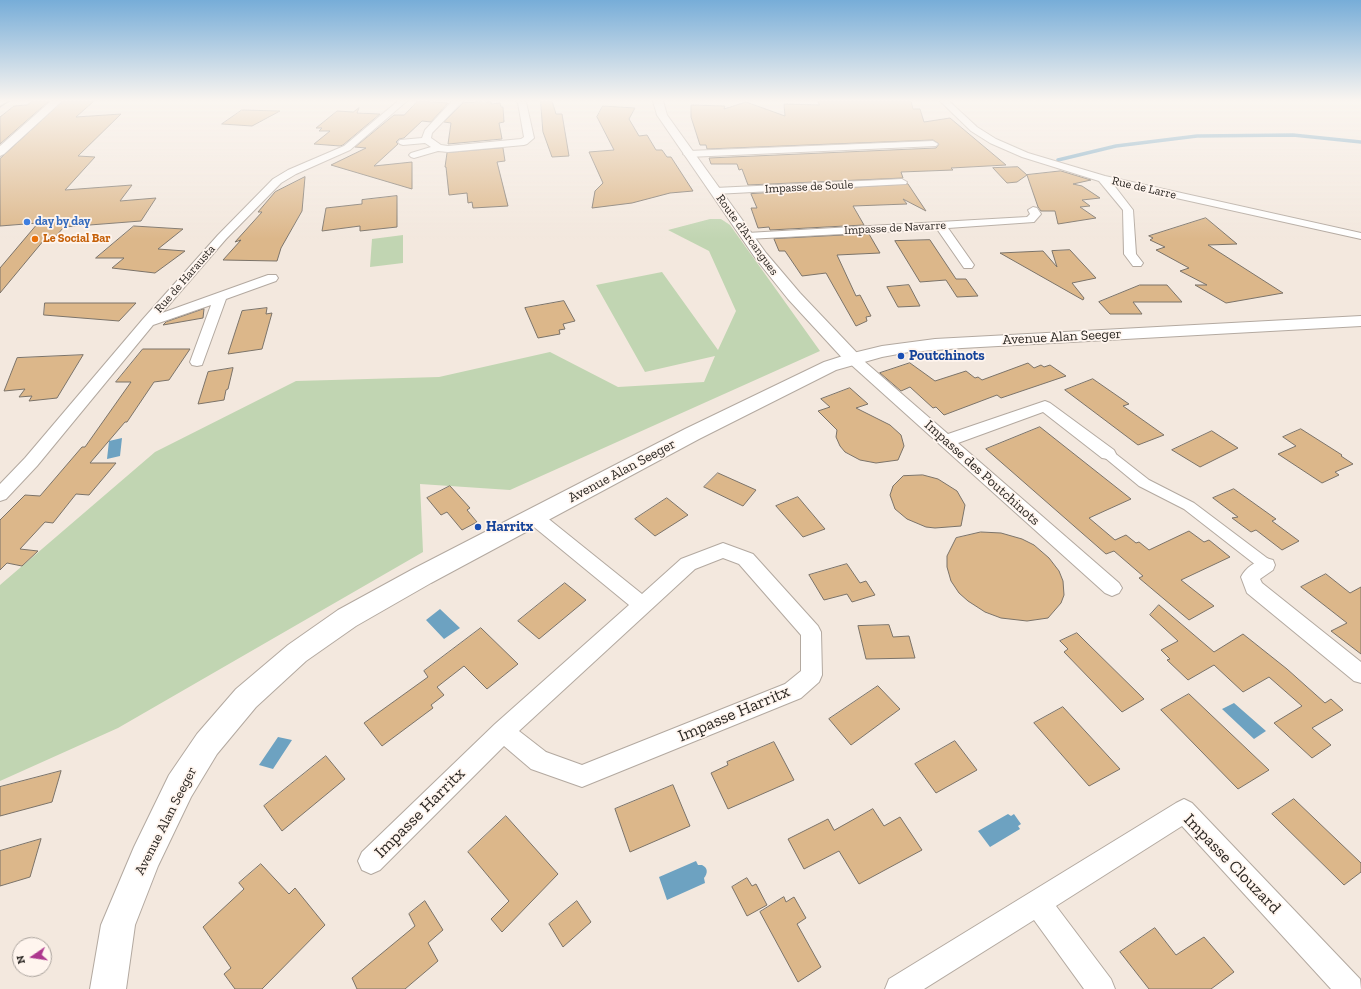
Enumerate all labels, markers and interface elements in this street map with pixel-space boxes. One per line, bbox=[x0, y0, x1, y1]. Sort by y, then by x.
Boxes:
street label: Rue de Larre bbox=[1110, 174, 1178, 202]
street label: Impasse de Soule bbox=[764, 177, 854, 197]
street label: Route d'Arcangues bbox=[713, 192, 781, 278]
place label: day by day bbox=[35, 215, 90, 229]
marker: day by day bbox=[22, 217, 32, 227]
street label: Impasse de Navarre bbox=[844, 218, 946, 238]
place label: Le Social Bar bbox=[43, 232, 110, 246]
marker: Le Social Bar bbox=[30, 234, 40, 244]
street label: Rue de Harausta bbox=[152, 242, 218, 316]
street label: Avenue Alan Seeger bbox=[1002, 325, 1122, 349]
place label: Poutchinots bbox=[909, 348, 985, 364]
marker: Poutchinots bbox=[896, 351, 906, 361]
street label: Impasse des Poutchinots bbox=[921, 417, 1043, 529]
street label: Avenue Alan Seeger bbox=[566, 436, 678, 506]
place label: Harritx bbox=[486, 519, 533, 535]
marker: Harritx bbox=[473, 522, 483, 532]
street label: Impasse Harritx bbox=[675, 681, 793, 747]
street label: Avenue Alan Seeger bbox=[131, 764, 201, 878]
street label: Impasse Harritx bbox=[371, 764, 469, 862]
street label: Impasse Clouzard bbox=[1179, 810, 1285, 918]
north arrow bbox=[12, 937, 52, 977]
text: N bbox=[14, 954, 28, 965]

